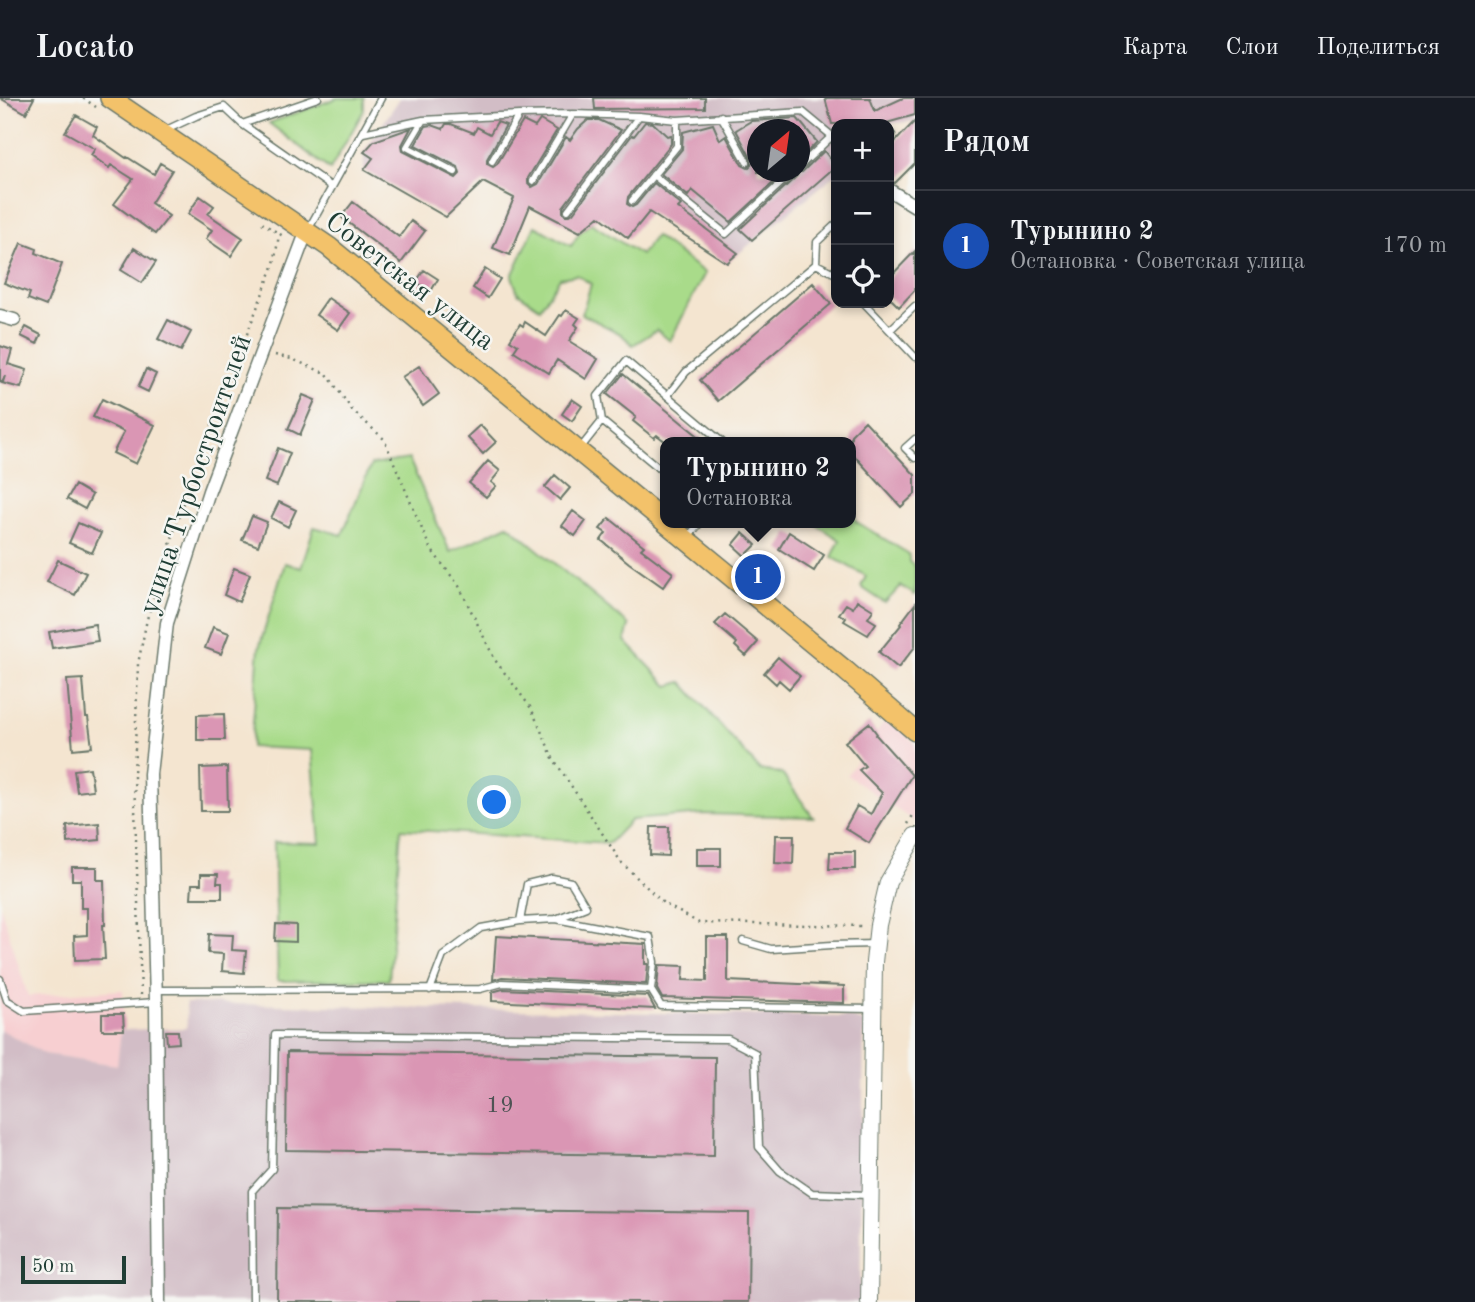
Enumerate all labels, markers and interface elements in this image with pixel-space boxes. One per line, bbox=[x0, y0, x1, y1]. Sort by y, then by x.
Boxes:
text: Locato bbox=[35, 32, 135, 65]
text: Карта bbox=[1123, 36, 1188, 60]
text: Слои bbox=[1226, 36, 1279, 60]
text: Поделиться bbox=[1317, 36, 1440, 60]
north arrow bbox=[747, 119, 810, 182]
map controls bbox=[831, 119, 894, 308]
button: + bbox=[831, 119, 894, 182]
text: Рядом bbox=[943, 128, 1030, 158]
button: − bbox=[831, 182, 894, 245]
street label: Советская улица bbox=[319, 208, 499, 357]
text: Турынино 2 bbox=[1010, 219, 1154, 245]
text: 1 bbox=[959, 234, 973, 257]
text: 170 m bbox=[1382, 234, 1447, 257]
button: locate bbox=[831, 245, 894, 308]
text: Остановка · Советская улица bbox=[1010, 250, 1305, 273]
street label: улица Турбостроителей bbox=[136, 332, 258, 618]
popup bbox=[660, 437, 856, 528]
text: Турынино 2 bbox=[686, 456, 830, 482]
text: Остановка bbox=[686, 487, 792, 510]
pin: 1 bbox=[735, 551, 781, 603]
your location bbox=[477, 785, 511, 819]
house number: 19 bbox=[486, 1094, 514, 1118]
scale bar bbox=[21, 1253, 126, 1285]
text: 50 m bbox=[32, 1258, 74, 1277]

